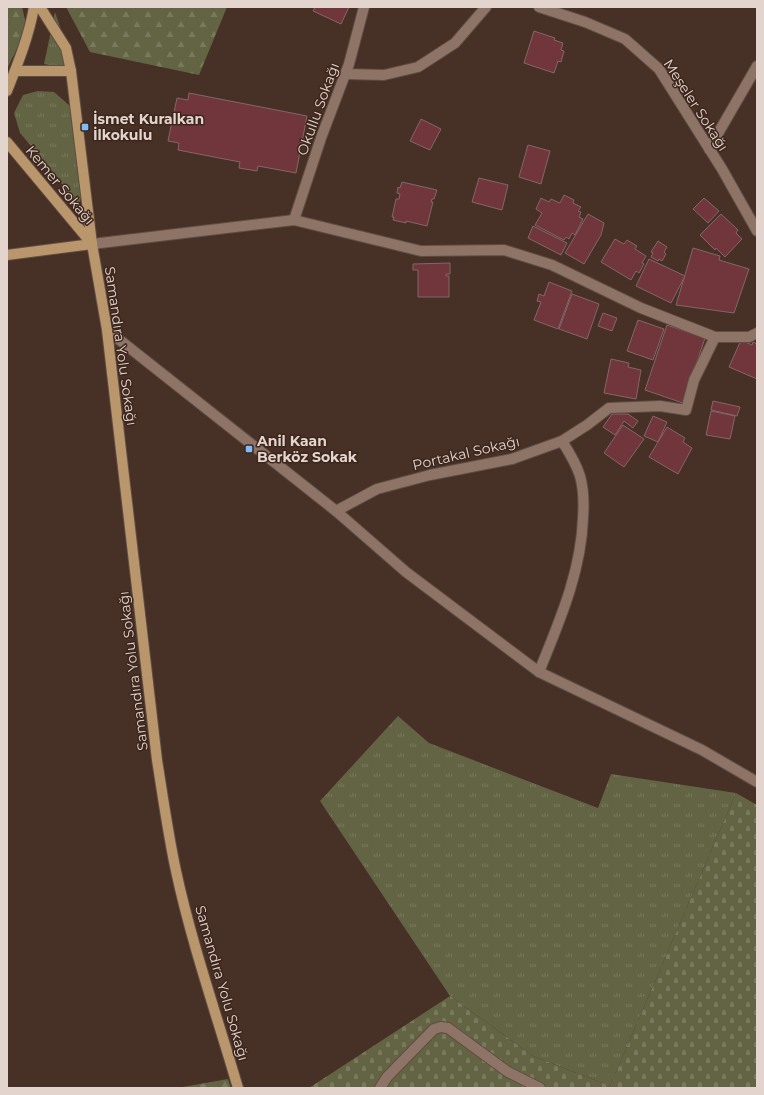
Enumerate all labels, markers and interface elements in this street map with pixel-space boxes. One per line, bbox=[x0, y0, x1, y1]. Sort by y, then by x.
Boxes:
street label: Meşeler Sokağı bbox=[660, 56, 732, 154]
street label: Okullu Sokağı bbox=[293, 60, 343, 158]
place label: İsmet Kuralkan İlkokulu bbox=[93, 110, 204, 144]
marker: İsmet Kuralkan İlkokulu bbox=[80, 122, 90, 132]
street label: Kemer Sokağı bbox=[22, 142, 98, 228]
street label: Samandıra Yolu Sokağı bbox=[101, 265, 141, 427]
place label: Anil Kaan Berköz Sokak bbox=[256, 432, 358, 466]
street label: Portakal Sokağı bbox=[411, 432, 521, 474]
marker: Anil Kaan Berköz Sokak bbox=[244, 444, 254, 454]
street label: Samandıra Yolu Sokağı bbox=[114, 590, 152, 752]
street label: Samandıra Yolu Sokağı bbox=[191, 903, 253, 1063]

